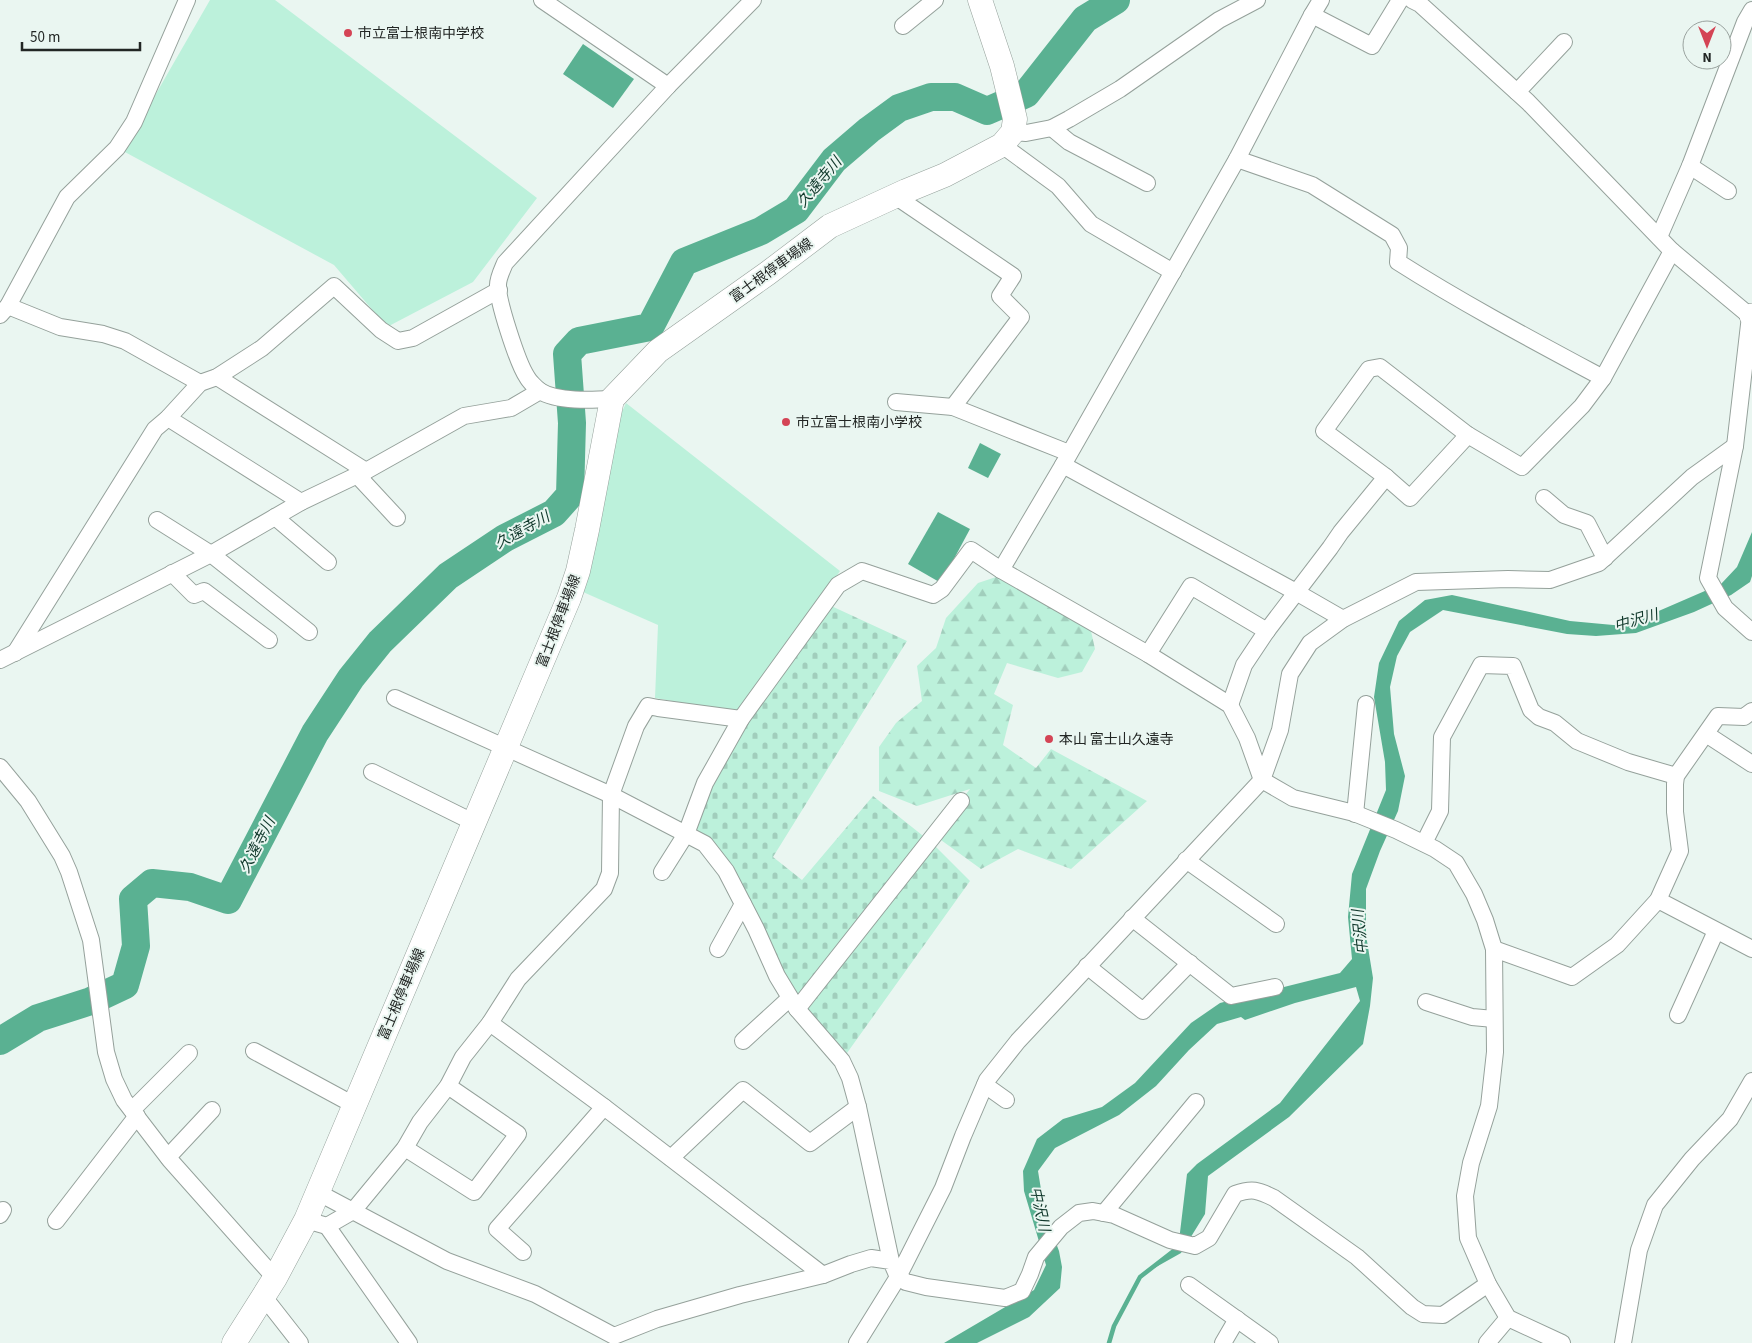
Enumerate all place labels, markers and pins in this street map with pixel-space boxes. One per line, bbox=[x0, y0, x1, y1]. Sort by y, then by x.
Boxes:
place label: 市立富士根南中学校 bbox=[358, 24, 484, 44]
marker: 市立富士根南中学校 bbox=[342, 27, 354, 39]
place label: 市立富士根南小学校 bbox=[796, 413, 922, 433]
marker: 市立富士根南小学校 bbox=[780, 416, 792, 428]
place label: 本山 富士山久遠寺 bbox=[1059, 730, 1174, 750]
marker: 本山 富士山久遠寺 bbox=[1043, 733, 1055, 745]

